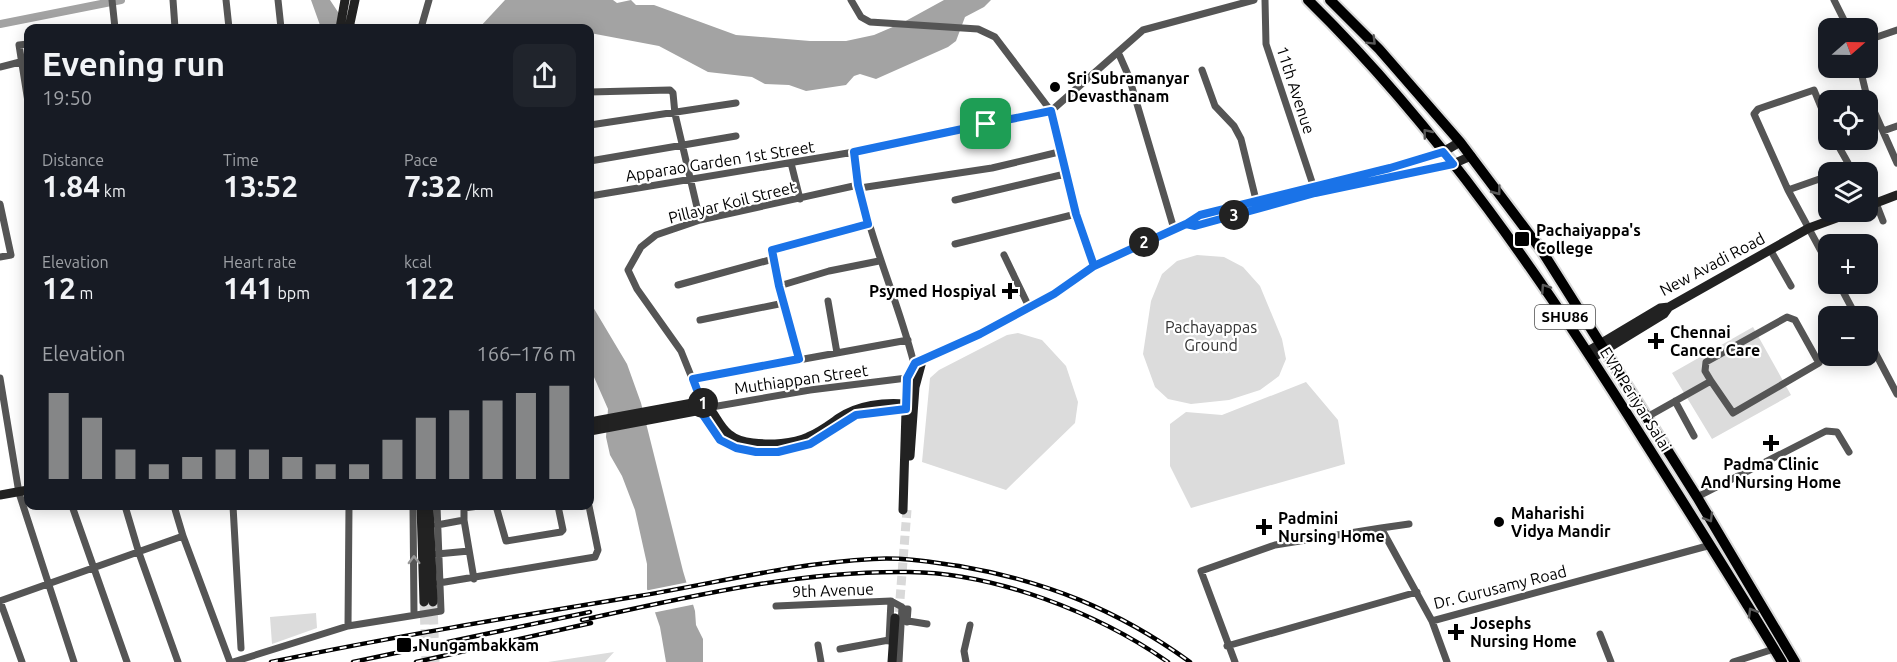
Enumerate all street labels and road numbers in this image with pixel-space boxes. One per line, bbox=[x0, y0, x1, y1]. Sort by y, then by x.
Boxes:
street label: 11th Avenue bbox=[1273, 44, 1319, 136]
street label: Apparao Garden 1st Street bbox=[624, 137, 816, 185]
street label: Pillayar Koil Street bbox=[666, 177, 798, 227]
street label: New Avadi Road bbox=[1656, 229, 1768, 299]
road number: SHU86 bbox=[1535, 305, 1595, 329]
street label: EVR Periyar Salai bbox=[1597, 344, 1675, 454]
street label: Muthiappan Street bbox=[733, 361, 870, 397]
street label: Dr. Gurusamy Road bbox=[1432, 562, 1568, 612]
street label: 9th Avenue bbox=[792, 580, 874, 600]

